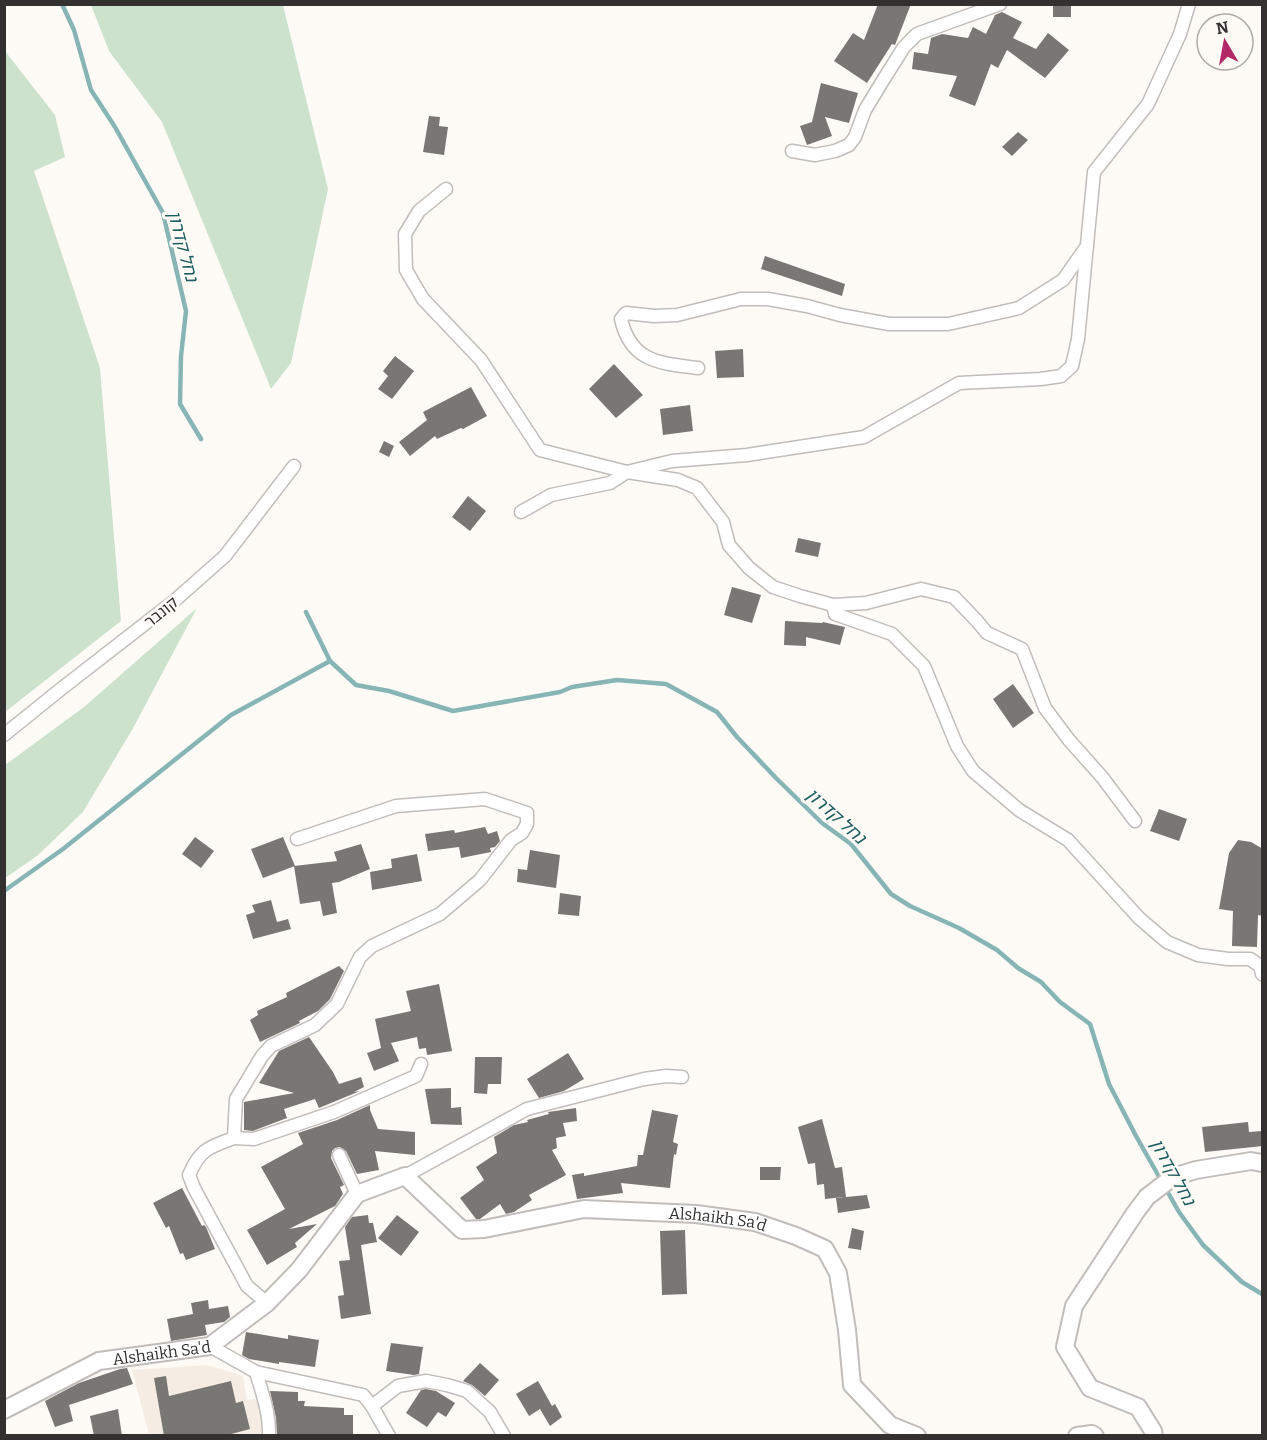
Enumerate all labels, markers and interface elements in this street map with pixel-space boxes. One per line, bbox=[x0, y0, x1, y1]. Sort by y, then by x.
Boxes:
north arrow bbox=[1195, 12, 1255, 72]
text: N bbox=[1215, 17, 1230, 38]
water label: נחל קדרון bbox=[163, 208, 203, 285]
street label: קונבר bbox=[140, 593, 182, 631]
water label: נחל קדרון bbox=[802, 783, 871, 849]
water label: נחל קדרון bbox=[1146, 1135, 1201, 1210]
street label: Alshaikh Sa'd bbox=[668, 1203, 770, 1235]
street label: Alshaikh Sa'd bbox=[111, 1336, 212, 1369]

